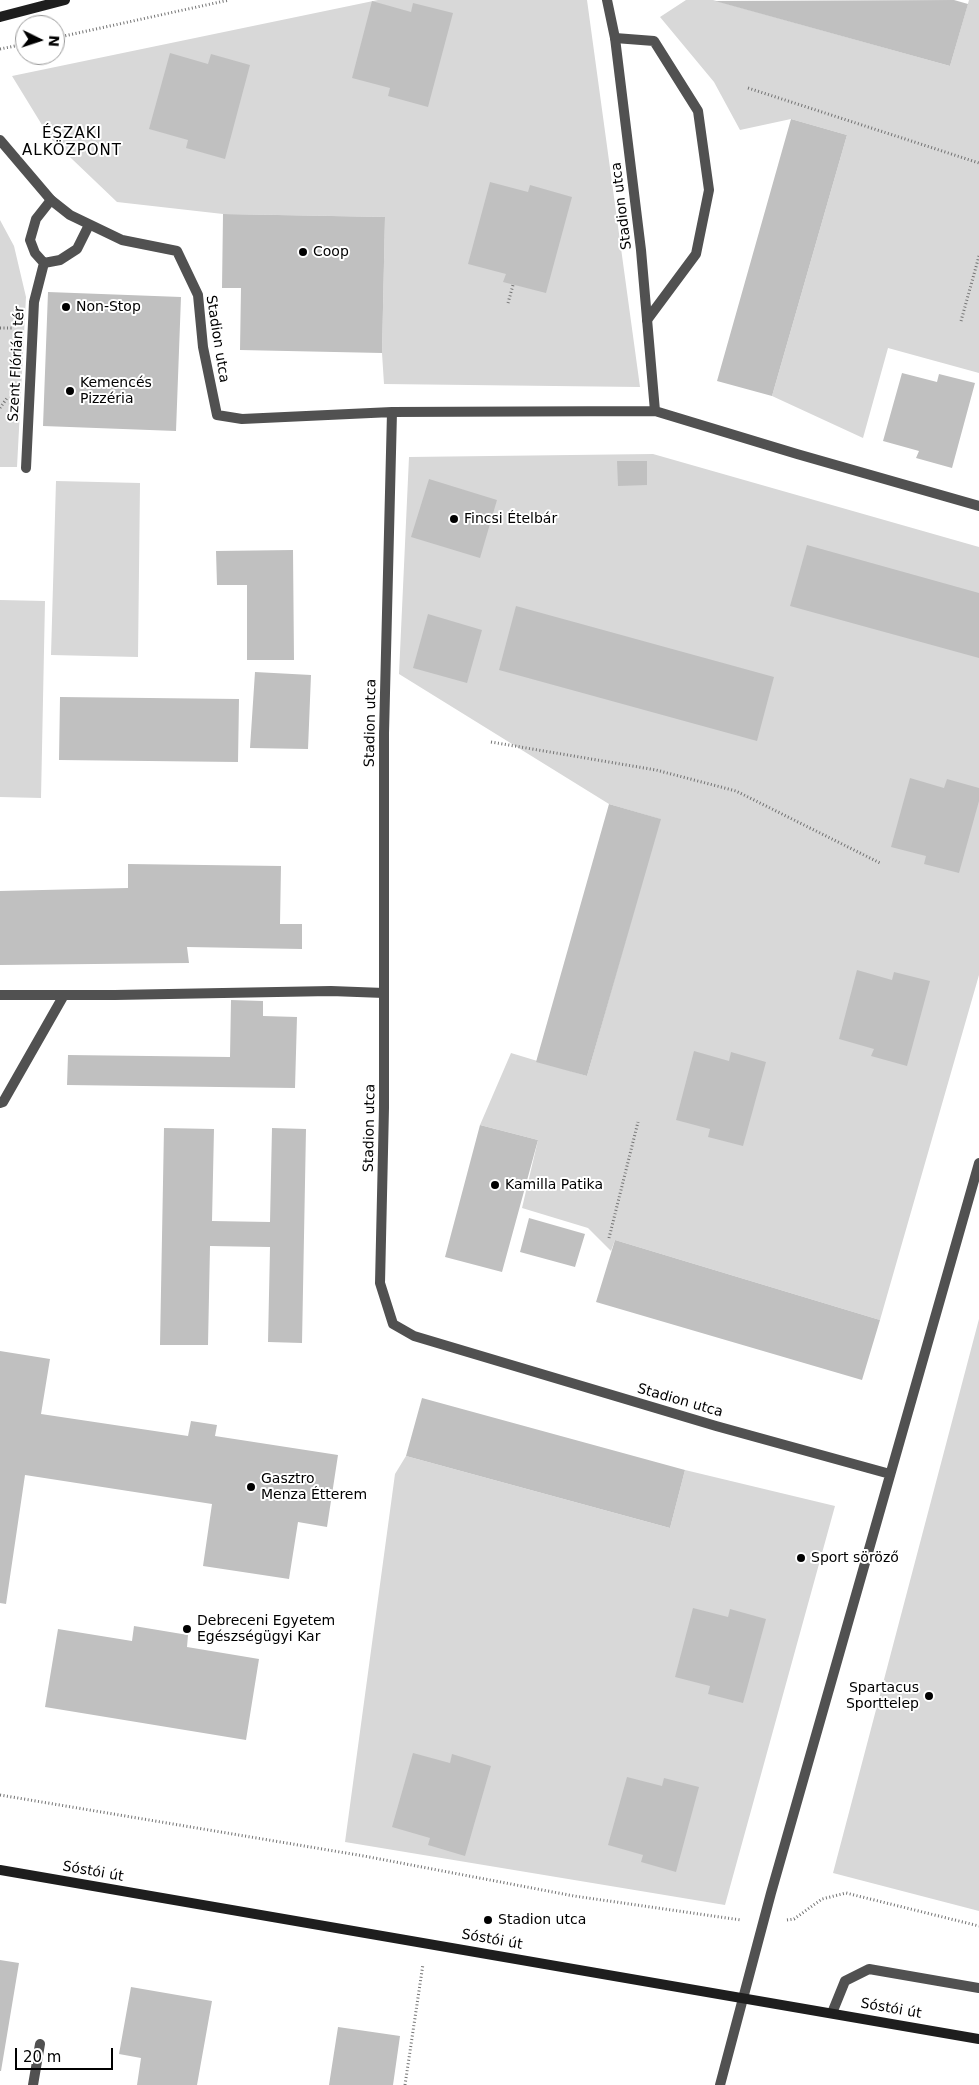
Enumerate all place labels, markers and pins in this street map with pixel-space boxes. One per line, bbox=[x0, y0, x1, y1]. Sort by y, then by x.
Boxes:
place label: Coop bbox=[313, 244, 349, 260]
marker: Coop bbox=[297, 246, 309, 258]
place label: Non-Stop bbox=[76, 299, 141, 315]
marker: Non-Stop bbox=[60, 301, 72, 313]
place label: Kemencés Pizzéria bbox=[80, 375, 152, 408]
marker: Kemencés Pizzéria bbox=[64, 385, 76, 397]
place label: Fincsi Ételbár bbox=[464, 511, 557, 527]
marker: Fincsi Ételbár bbox=[448, 513, 460, 525]
place label: Kamilla Patika bbox=[505, 1177, 603, 1193]
marker: Kamilla Patika bbox=[489, 1179, 501, 1191]
place label: Gasztro Menza Étterem bbox=[261, 1471, 367, 1504]
marker: Gasztro Menza Étterem bbox=[245, 1481, 257, 1493]
place label: Sport söröző bbox=[811, 1550, 899, 1566]
marker: Sport söröző bbox=[795, 1552, 807, 1564]
place label: Debreceni Egyetem Egészségügyi Kar bbox=[197, 1613, 335, 1645]
marker: Debreceni Egyetem Egészségügyi Kar bbox=[181, 1623, 193, 1635]
place label: Spartacus Sporttelep bbox=[846, 1680, 919, 1712]
marker: Spartacus Sporttelep bbox=[923, 1690, 935, 1702]
place label: Stadion utca bbox=[498, 1912, 586, 1928]
marker: Stadion utca bbox=[482, 1914, 494, 1926]

